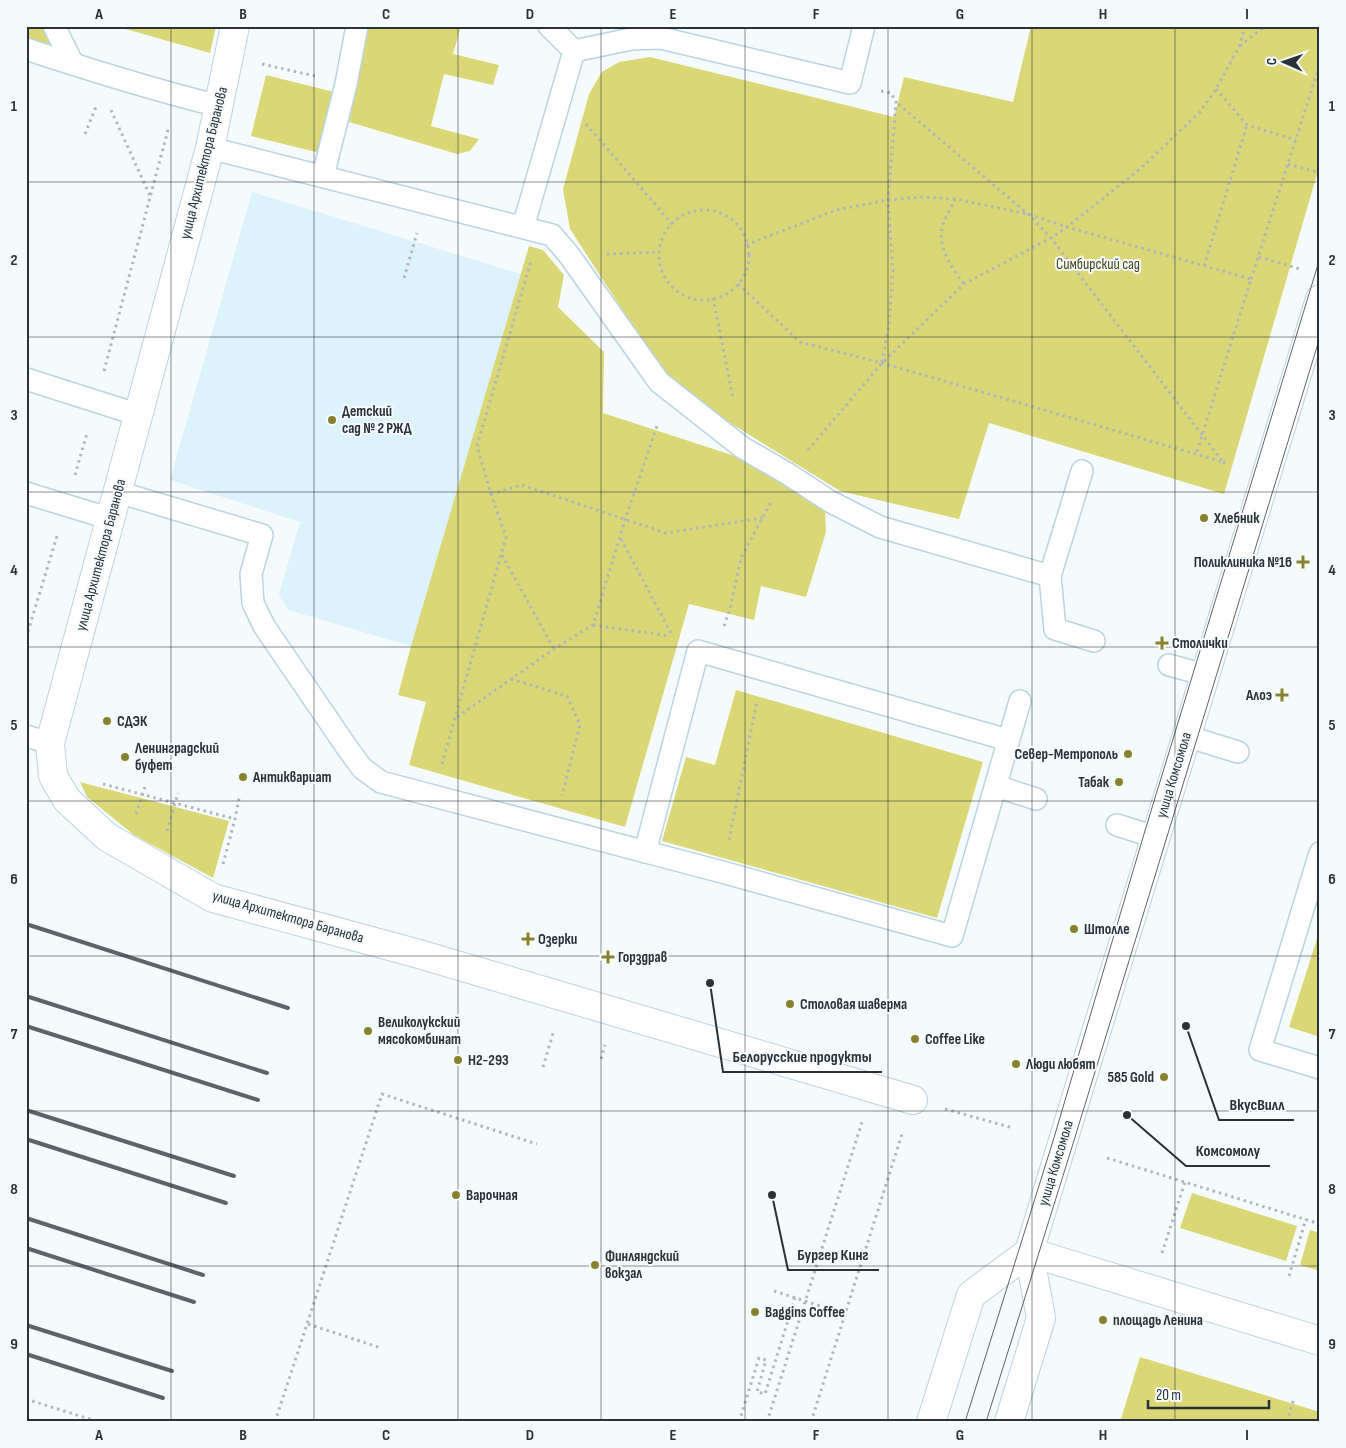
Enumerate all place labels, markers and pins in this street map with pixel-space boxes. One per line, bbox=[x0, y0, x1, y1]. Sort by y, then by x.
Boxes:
place label: Детский сад № 2 РЖД bbox=[342, 402, 412, 438]
marker: Детский сад № 2 РЖД bbox=[326, 414, 338, 426]
place label: Хлебник bbox=[1213, 509, 1260, 528]
marker: Хлебник bbox=[1198, 512, 1210, 524]
place label: Поликлиника №16 bbox=[1194, 553, 1292, 572]
marker: Поликлиника №16 bbox=[1296, 555, 1310, 569]
place label: Столички bbox=[1172, 634, 1228, 653]
marker: Столички bbox=[1156, 637, 1168, 649]
place label: Алоэ bbox=[1245, 686, 1272, 705]
marker: Алоэ bbox=[1276, 689, 1288, 701]
place label: СДЭК bbox=[117, 712, 148, 731]
marker: СДЭК bbox=[101, 715, 113, 727]
place label: Ленинградский буфет bbox=[134, 739, 219, 775]
place label: Север-Метрополь bbox=[1015, 745, 1118, 764]
marker: Север-Метрополь bbox=[1122, 748, 1134, 760]
marker: Ленинградский буфет bbox=[119, 751, 131, 763]
place label: Антиквариат bbox=[252, 768, 332, 787]
marker: Антиквариат bbox=[237, 771, 249, 783]
place label: Табак bbox=[1078, 773, 1110, 792]
marker: Табак bbox=[1113, 776, 1125, 788]
place label: Штолле bbox=[1084, 920, 1130, 939]
marker: Штолле bbox=[1068, 923, 1080, 935]
place label: Озерки bbox=[538, 930, 577, 949]
marker: Озерки bbox=[522, 933, 534, 945]
place label: Горздрав bbox=[618, 948, 667, 967]
marker: Горздрав bbox=[602, 951, 614, 963]
place label: Столовая шаверма bbox=[800, 995, 907, 1014]
marker: Столовая шаверма bbox=[784, 998, 796, 1010]
place label: Великолукский мясокомбинат bbox=[378, 1013, 461, 1049]
marker: Великолукский мясокомбинат bbox=[362, 1025, 374, 1037]
place label: Coffee Like bbox=[925, 1030, 985, 1049]
marker: Coffee Like bbox=[909, 1033, 921, 1045]
callout: Белорусские продукты bbox=[723, 1041, 882, 1072]
place label: H2-293 bbox=[468, 1051, 509, 1070]
marker: H2-293 bbox=[452, 1054, 464, 1066]
place label: Люди любят bbox=[1025, 1055, 1095, 1074]
marker: Люди любят bbox=[1010, 1058, 1022, 1070]
place label: 585 Gold bbox=[1107, 1068, 1154, 1087]
marker: 585 Gold bbox=[1158, 1071, 1170, 1083]
callout: ВкусВилл bbox=[1219, 1089, 1294, 1120]
callout: Комсомолу bbox=[1186, 1135, 1270, 1166]
place label: Варочная bbox=[466, 1186, 518, 1205]
marker: Варочная bbox=[450, 1189, 462, 1201]
callout: Бургер Кинг bbox=[788, 1239, 879, 1270]
place label: Финляндский вокзал bbox=[605, 1247, 679, 1283]
marker: Финляндский вокзал bbox=[589, 1259, 601, 1271]
place label: Baggins Coffee bbox=[765, 1303, 845, 1322]
marker: Baggins Coffee bbox=[749, 1306, 761, 1318]
place label: площадь Ленина bbox=[1113, 1311, 1203, 1330]
marker: площадь Ленина bbox=[1097, 1314, 1109, 1326]

